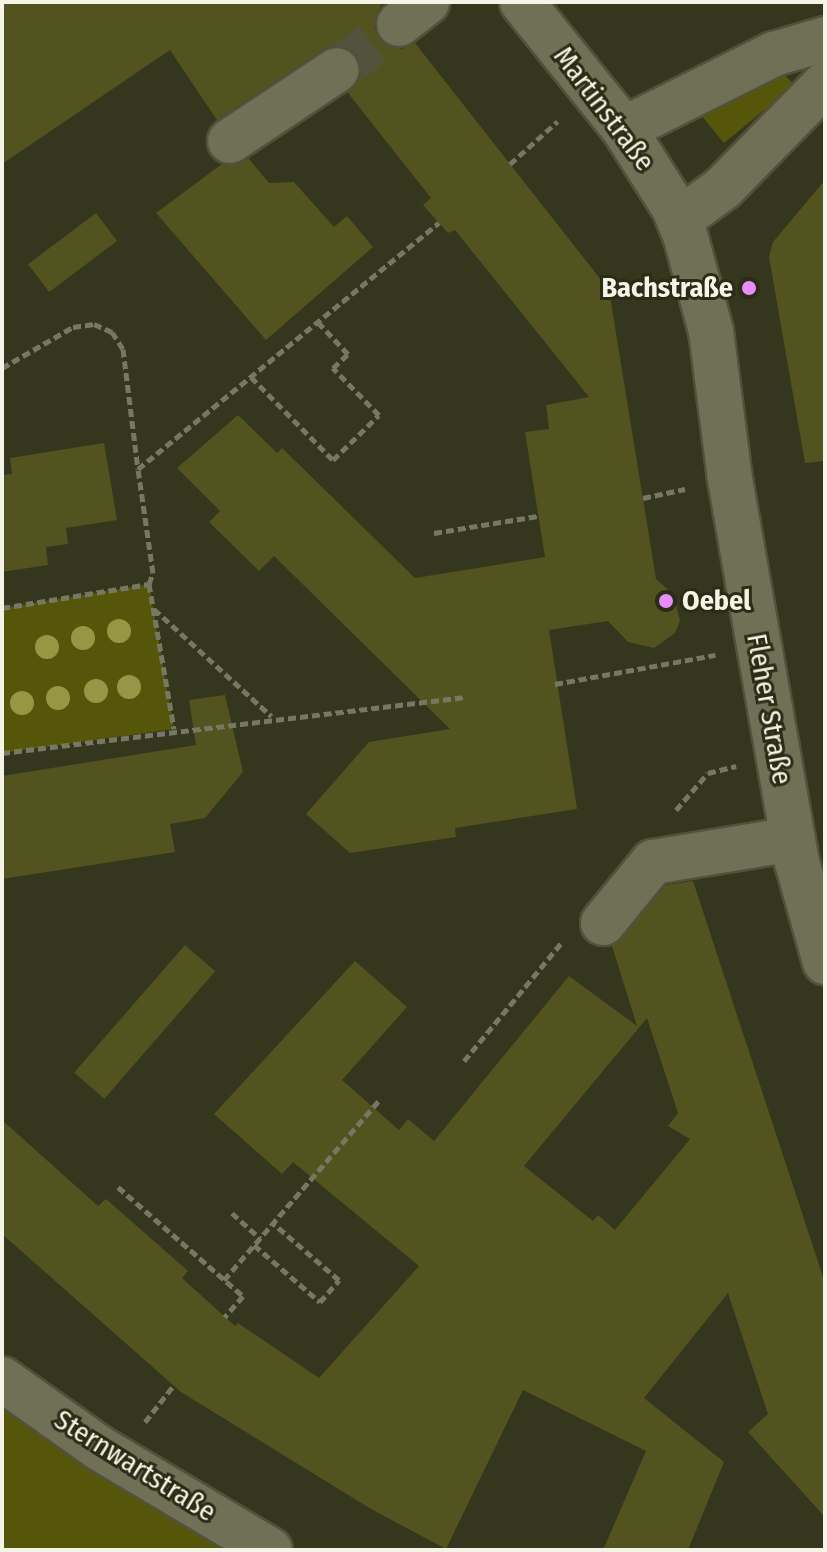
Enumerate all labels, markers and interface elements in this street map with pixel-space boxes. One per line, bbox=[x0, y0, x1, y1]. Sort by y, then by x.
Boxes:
street label: Martinstraße bbox=[546, 40, 662, 178]
place label: Bachstraße bbox=[601, 271, 733, 305]
marker: Bachstraße bbox=[740, 279, 758, 297]
place label: Oebel bbox=[682, 584, 751, 618]
marker: Oebel bbox=[657, 592, 675, 610]
street label: Fleher Straße bbox=[739, 631, 799, 787]
street label: Sternwartstraße bbox=[48, 1403, 222, 1529]

